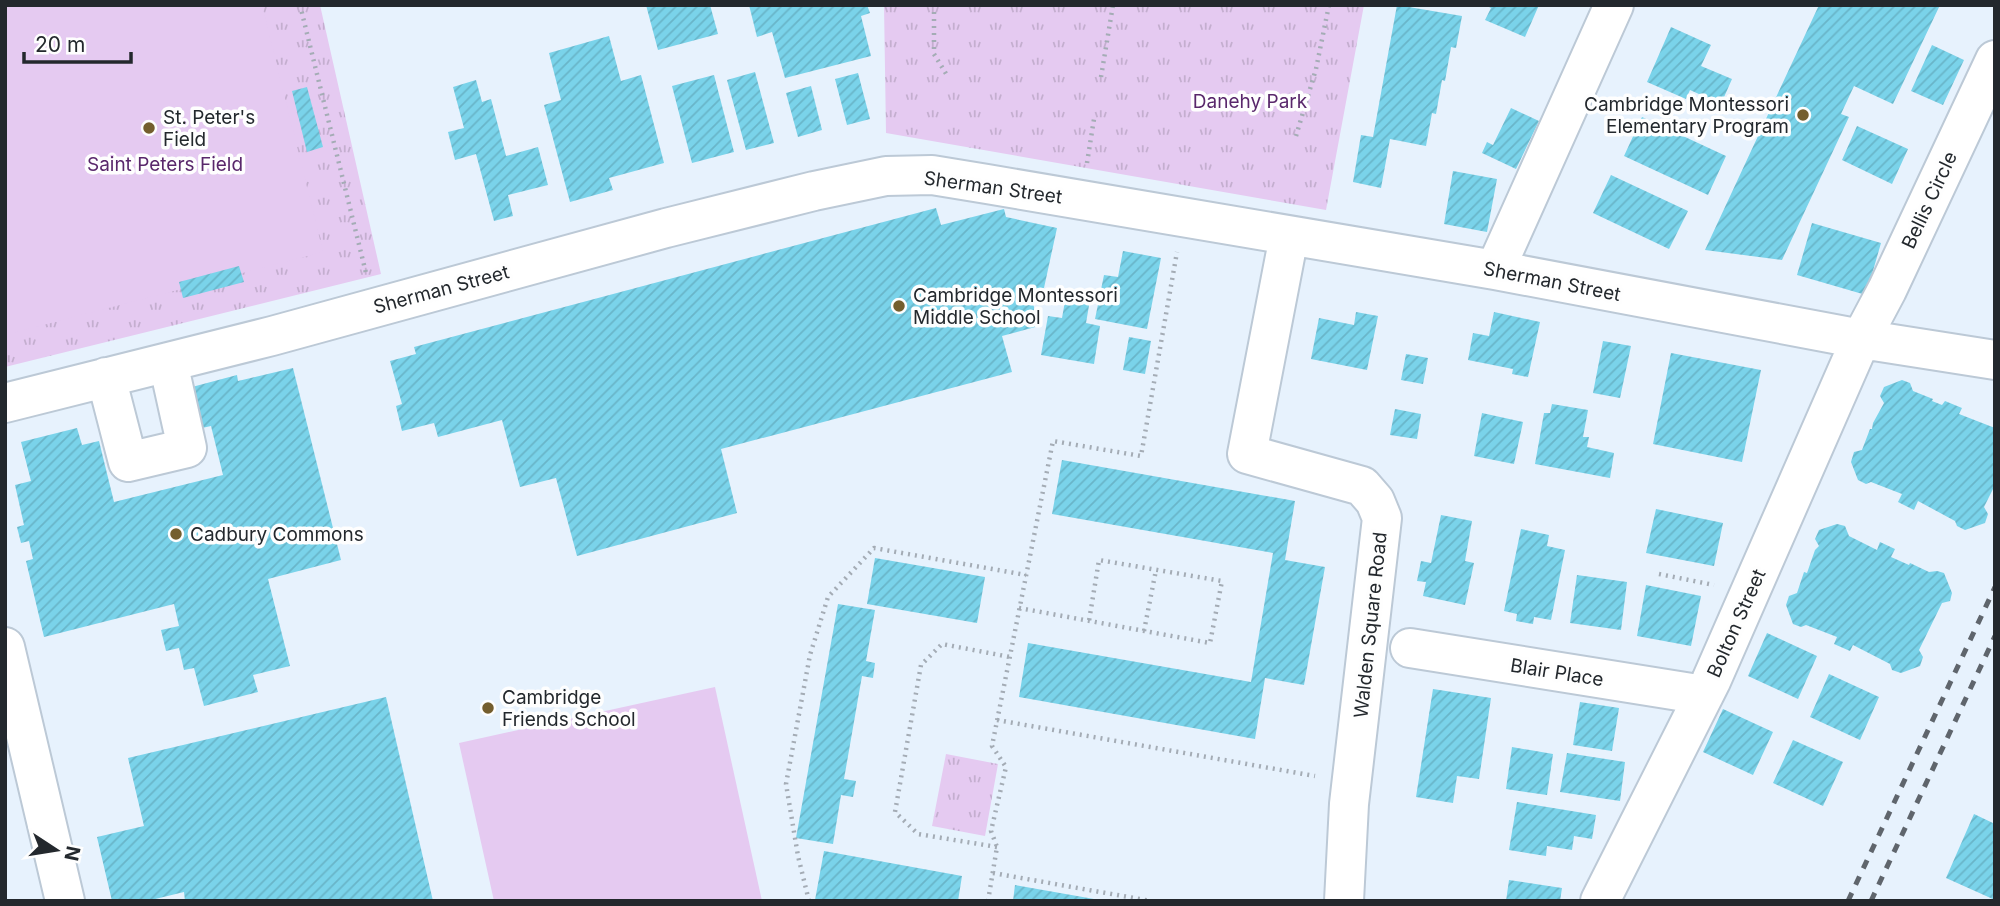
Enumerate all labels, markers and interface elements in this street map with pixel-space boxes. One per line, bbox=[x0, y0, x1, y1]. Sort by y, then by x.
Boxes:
scale bar bbox=[24, 21, 131, 65]
text: 20 m bbox=[35, 32, 85, 57]
park label: Danehy Park bbox=[1193, 90, 1308, 113]
place label: Cambridge Montessori Elementary Program bbox=[1584, 93, 1789, 138]
place label: St. Peter's Field bbox=[163, 106, 255, 151]
marker: Cambridge Montessori Elementary Program bbox=[1795, 107, 1811, 123]
marker: St. Peter's Field bbox=[141, 120, 157, 136]
street label: Bellis Circle bbox=[1897, 148, 1962, 252]
park label: Saint Peters Field bbox=[87, 153, 243, 176]
street label: Sherman Street bbox=[922, 166, 1064, 209]
street label: Sherman Street bbox=[1481, 257, 1623, 306]
street label: Sherman Street bbox=[371, 260, 511, 319]
place label: Cambridge Montessori Middle School bbox=[913, 284, 1118, 329]
marker: Cambridge Montessori Middle School bbox=[891, 298, 907, 314]
place label: Cadbury Commons bbox=[190, 523, 364, 546]
marker: Cadbury Commons bbox=[168, 526, 184, 542]
street label: Walden Square Road bbox=[1349, 531, 1392, 719]
street label: Bolton Street bbox=[1702, 565, 1771, 681]
street label: Blair Place bbox=[1509, 654, 1605, 691]
place label: Cambridge Friends School bbox=[502, 686, 636, 731]
marker: Cambridge Friends School bbox=[480, 700, 496, 716]
north arrow bbox=[21, 815, 91, 885]
text: N bbox=[59, 844, 85, 863]

